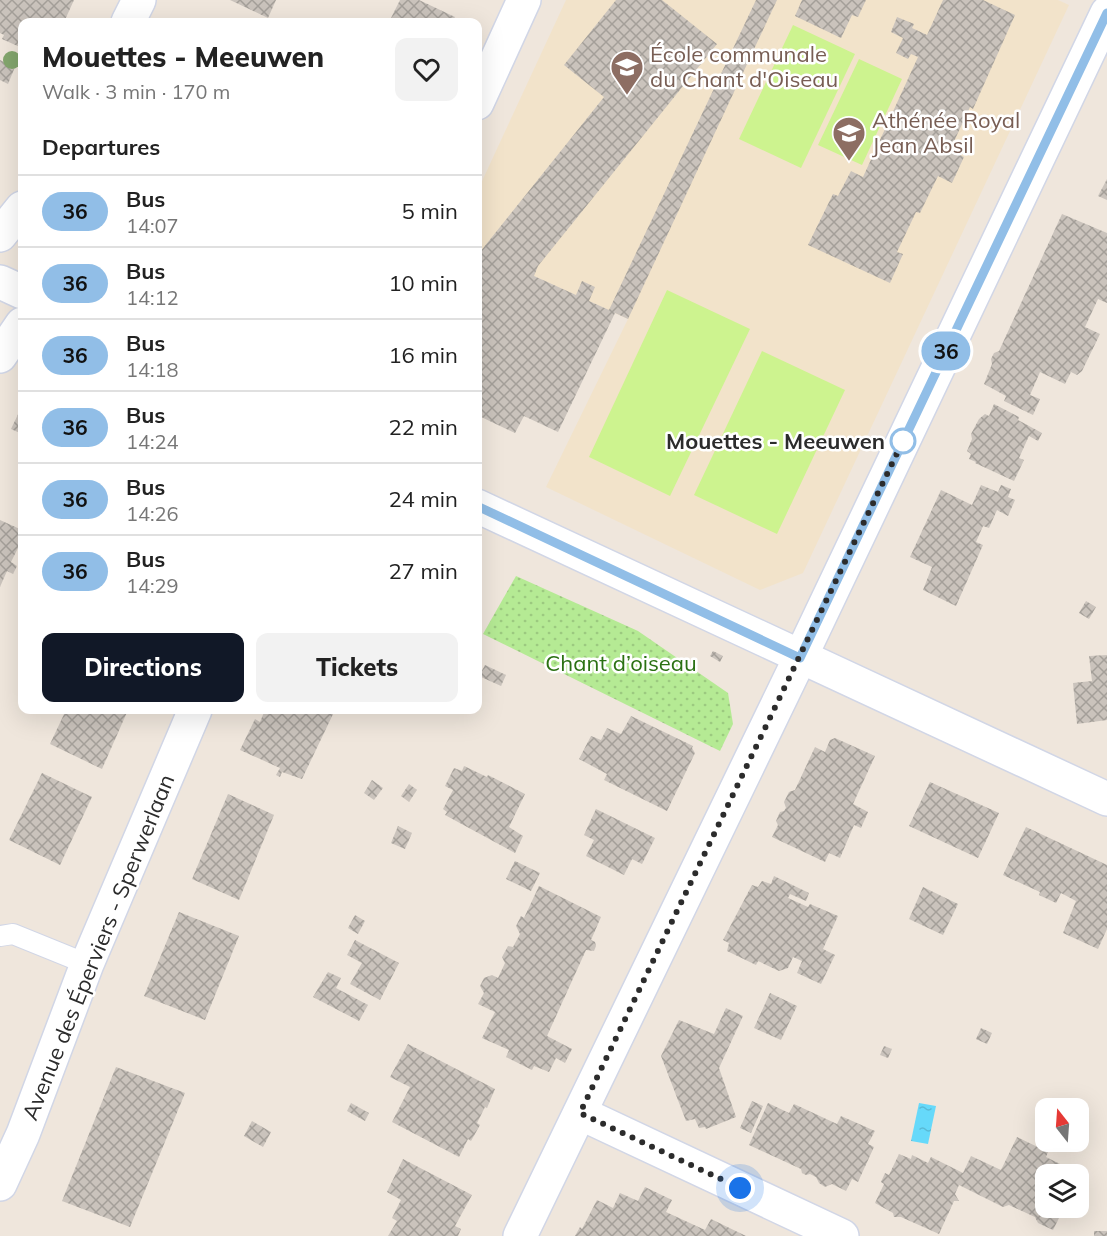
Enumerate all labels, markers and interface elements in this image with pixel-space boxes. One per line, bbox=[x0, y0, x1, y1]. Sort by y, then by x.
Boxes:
button: heart bbox=[395, 38, 458, 101]
text: Mouettes - Meeuwen bbox=[42, 39, 324, 74]
place label: École communale du Chant d'Oiseau bbox=[650, 40, 838, 93]
school or university icon: École communale du Chant d'Oiseau bbox=[609, 49, 645, 96]
text: Walk · 3 min · 170 m bbox=[42, 79, 230, 104]
place label: Athénée Royal Jean Absil bbox=[872, 106, 1020, 159]
school or university icon: Athénée Royal Jean Absil bbox=[831, 115, 867, 162]
text: Departures bbox=[42, 133, 160, 161]
text: Bus bbox=[126, 185, 165, 213]
text: 5 min bbox=[402, 197, 458, 225]
text: 36 bbox=[62, 198, 88, 224]
text: 14:07 bbox=[126, 213, 179, 238]
text: Bus bbox=[126, 257, 165, 285]
text: 10 min bbox=[388, 269, 458, 297]
text: 36 bbox=[62, 270, 88, 296]
text: 14:12 bbox=[126, 285, 179, 310]
text: Bus bbox=[126, 329, 165, 357]
line badge: 36 bbox=[919, 332, 973, 370]
text: 36 bbox=[933, 338, 959, 364]
text: 16 min bbox=[388, 341, 458, 369]
text: 36 bbox=[62, 342, 88, 368]
text: 14:18 bbox=[126, 357, 179, 382]
text: Bus bbox=[126, 401, 165, 429]
text: 22 min bbox=[388, 413, 458, 441]
text: 36 bbox=[62, 414, 88, 440]
place label: Mouettes - Meeuwen bbox=[666, 427, 885, 455]
marker: Mouettes - Meeuwen bbox=[890, 428, 916, 454]
text: 14:24 bbox=[126, 429, 179, 454]
text: Bus bbox=[126, 473, 165, 501]
text: 24 min bbox=[388, 485, 458, 513]
text: 36 bbox=[62, 486, 88, 512]
text: 14:26 bbox=[126, 501, 179, 526]
text: Bus bbox=[126, 545, 165, 573]
text: 27 min bbox=[388, 557, 458, 585]
text: 36 bbox=[62, 558, 88, 584]
text: 14:29 bbox=[126, 573, 179, 598]
button: Directions bbox=[42, 633, 244, 702]
button: Tickets bbox=[256, 633, 458, 702]
park label: Chant d’oiseau bbox=[545, 649, 697, 677]
street label: Avenue des Éperviers - Sperwerlaan bbox=[16, 770, 180, 1124]
north arrow bbox=[1035, 1098, 1089, 1152]
map controls bbox=[1035, 1098, 1089, 1218]
button: layers bbox=[1035, 1164, 1089, 1218]
your location bbox=[725, 1173, 755, 1203]

